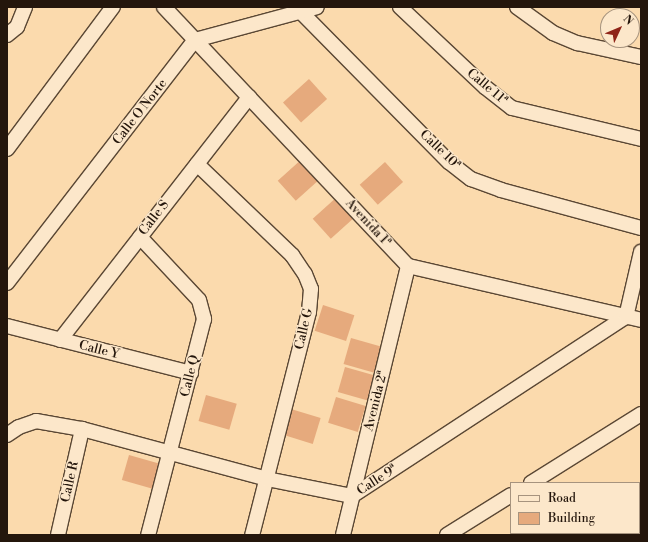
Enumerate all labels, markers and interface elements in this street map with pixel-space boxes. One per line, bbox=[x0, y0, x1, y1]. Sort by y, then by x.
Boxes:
north arrow bbox=[600, 8, 640, 48]
text: N bbox=[620, 12, 636, 28]
street label: Calle 11ª bbox=[463, 65, 511, 109]
street label: Calle O Norte bbox=[109, 76, 171, 148]
street label: Calle 10ª bbox=[416, 127, 464, 173]
street label: Avenida 1ª bbox=[342, 196, 394, 250]
street label: Calle S bbox=[136, 197, 172, 239]
street label: Calle G bbox=[292, 307, 316, 351]
street label: Calle Y bbox=[77, 337, 121, 363]
street label: Calle Q bbox=[177, 353, 203, 399]
street label: Avenida 2ª bbox=[361, 369, 391, 433]
street label: Calle R bbox=[58, 460, 82, 504]
street label: Calle 9ª bbox=[354, 461, 400, 499]
legend bbox=[510, 482, 640, 534]
text: Road bbox=[548, 491, 576, 506]
text: Building bbox=[548, 511, 595, 526]

